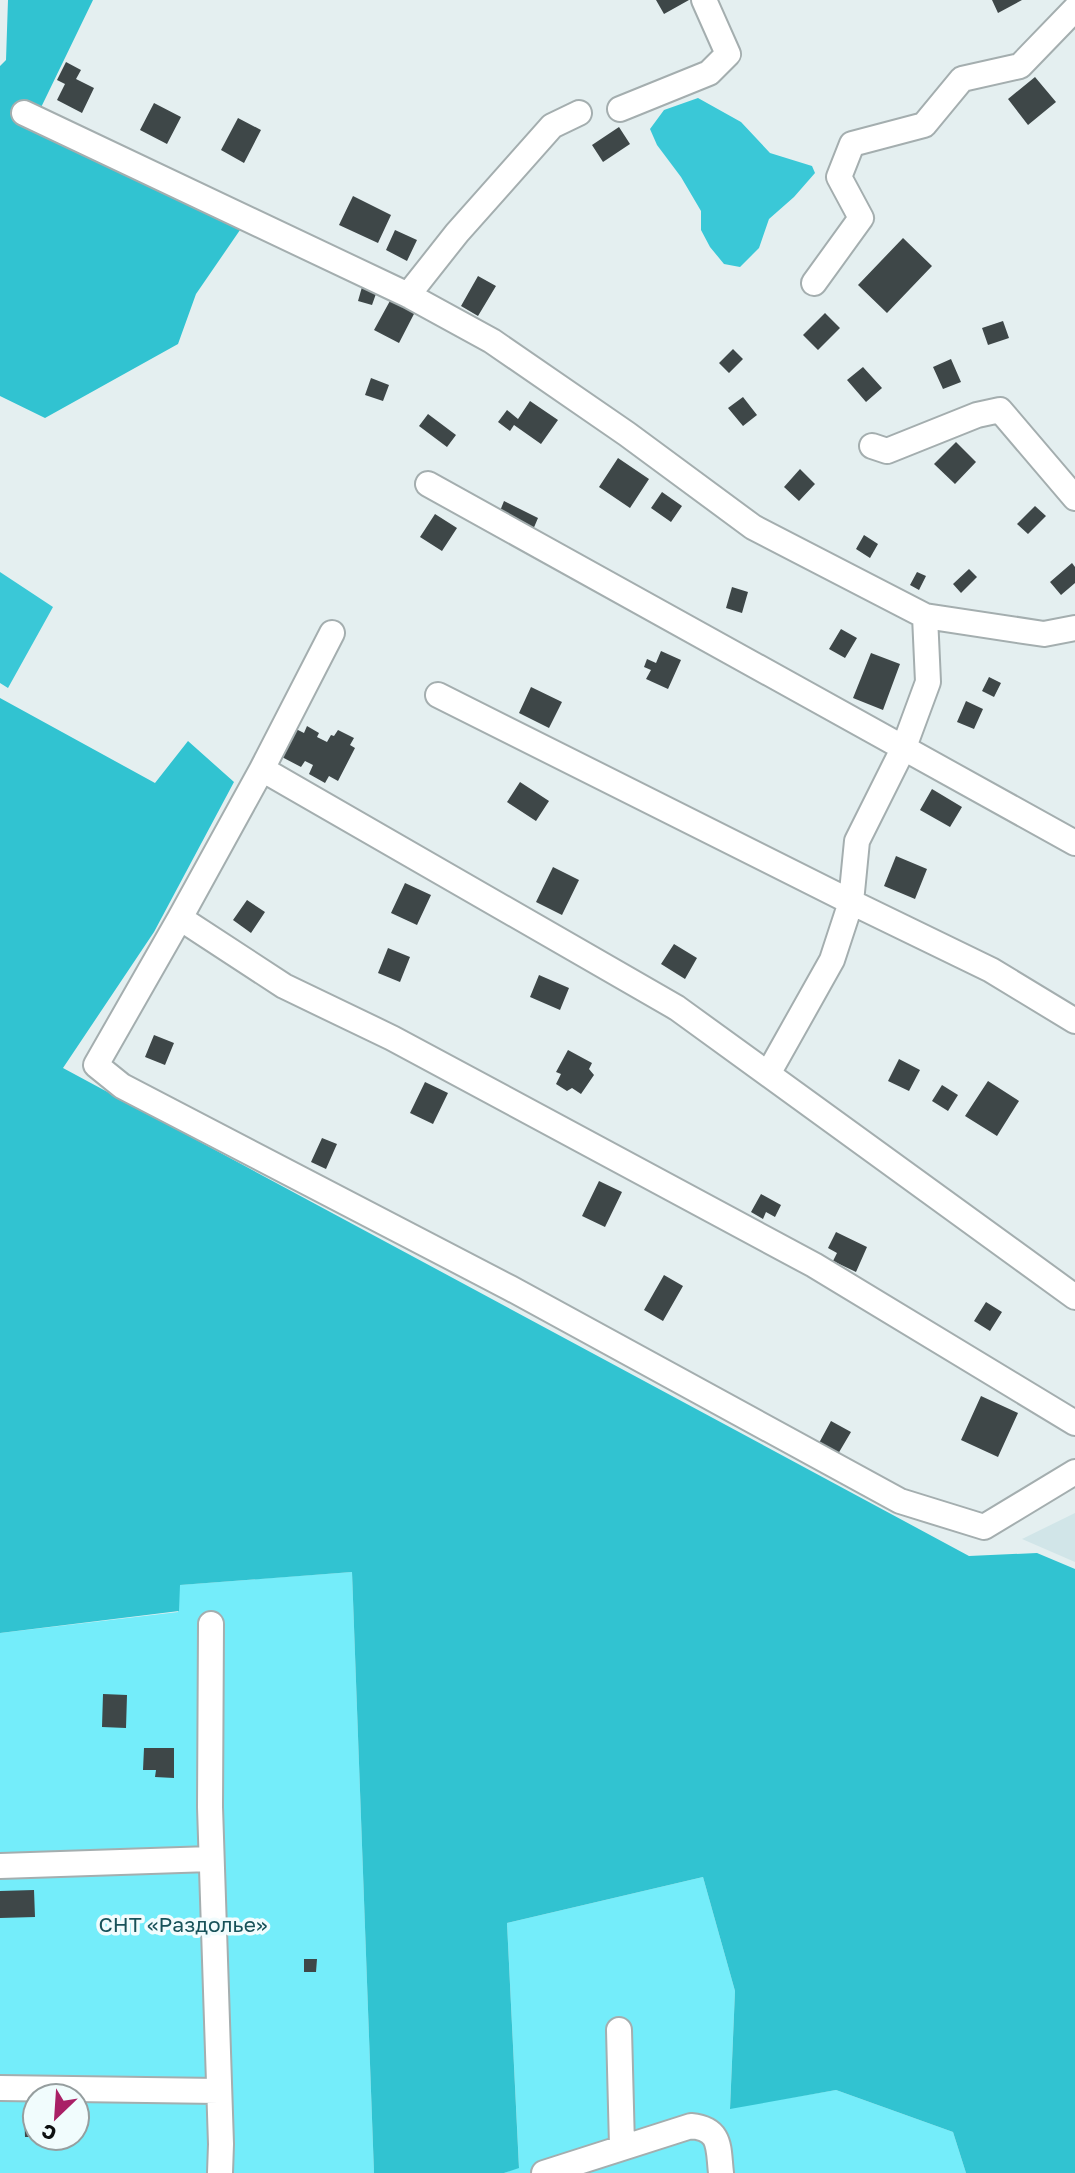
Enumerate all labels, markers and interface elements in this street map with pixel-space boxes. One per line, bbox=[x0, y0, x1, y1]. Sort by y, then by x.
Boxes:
park label: СНТ «Раздолье» bbox=[98, 1911, 268, 1937]
north arrow bbox=[21, 2082, 91, 2152]
text: С bbox=[38, 2120, 60, 2146]

